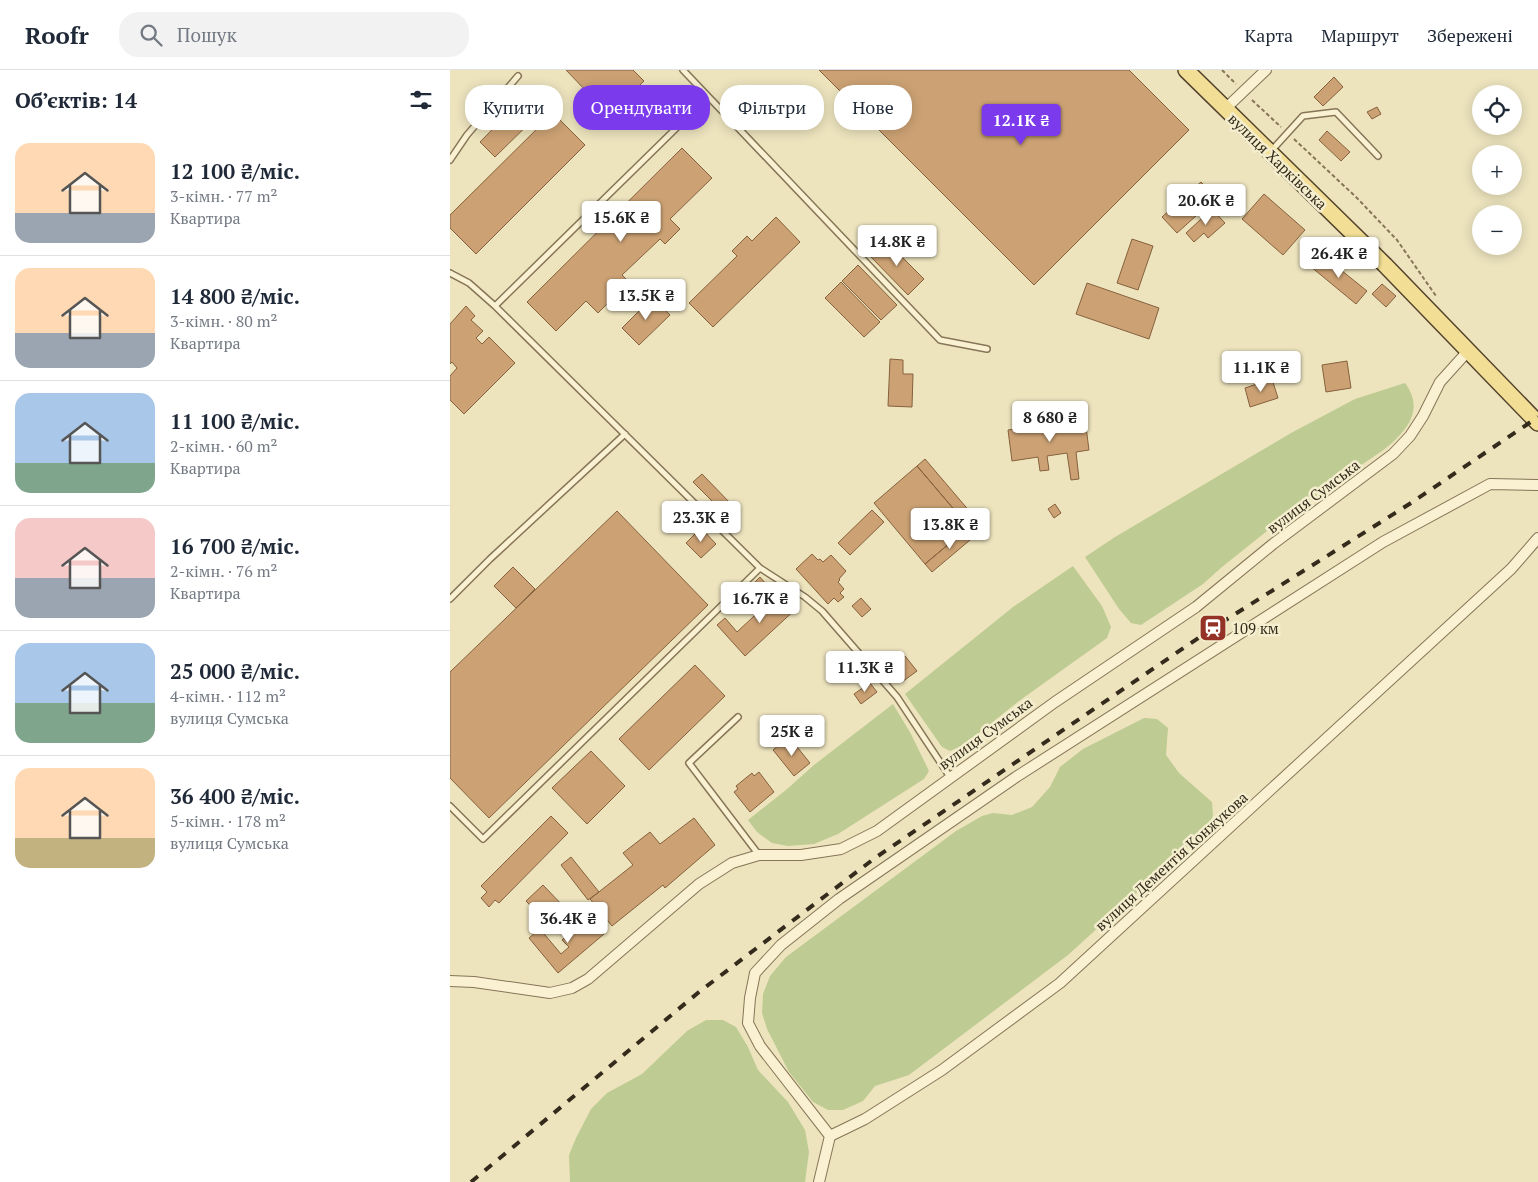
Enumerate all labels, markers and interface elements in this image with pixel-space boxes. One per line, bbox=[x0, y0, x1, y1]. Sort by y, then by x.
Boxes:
search box bbox=[119, 12, 469, 57]
text: Roofr bbox=[25, 19, 89, 51]
icon: search bbox=[137, 21, 165, 49]
text: Пошук bbox=[177, 22, 237, 47]
text: Карта bbox=[1245, 23, 1293, 47]
text: Маршрут bbox=[1321, 23, 1399, 47]
text: Збережені bbox=[1427, 23, 1513, 47]
chip: Купити bbox=[465, 85, 563, 130]
chip: Орендувати bbox=[573, 85, 710, 130]
chip: Фільтри bbox=[720, 85, 824, 130]
chip: Нове bbox=[834, 85, 912, 130]
map controls bbox=[1472, 85, 1522, 255]
button: locate bbox=[1472, 85, 1522, 135]
text: Об’єктів: 14 bbox=[15, 86, 137, 114]
icon: filters bbox=[407, 86, 435, 114]
pin: 12.1K ₴ bbox=[975, 104, 1067, 146]
text: 12.1K ₴ bbox=[993, 109, 1049, 131]
street label: вулиця Харківська bbox=[1224, 109, 1332, 214]
button: + bbox=[1472, 145, 1522, 195]
text: 12 100 ₴/міс. bbox=[170, 157, 300, 185]
icon: home bbox=[55, 163, 115, 223]
pin: 20.6K ₴ bbox=[1160, 184, 1252, 226]
text: 3-кімн. · 77 m² bbox=[170, 185, 277, 207]
text: 20.6K ₴ bbox=[1178, 189, 1234, 211]
pin: 15.6K ₴ bbox=[575, 200, 667, 243]
button: − bbox=[1472, 205, 1522, 255]
text: 15.6K ₴ bbox=[593, 206, 649, 228]
text: Квартира bbox=[170, 207, 241, 229]
pin: 14.8K ₴ bbox=[851, 224, 943, 267]
text: 14.8K ₴ bbox=[869, 230, 925, 252]
pin: 26.4K ₴ bbox=[1293, 236, 1385, 279]
text: 26.4K ₴ bbox=[1311, 242, 1367, 264]
pin: 13.5K ₴ bbox=[600, 278, 692, 321]
text: 14 800 ₴/міс. bbox=[170, 282, 300, 310]
text: 13.5K ₴ bbox=[618, 284, 674, 306]
icon: home bbox=[55, 288, 115, 348]
text: 3-кімн. · 80 m² bbox=[170, 310, 277, 332]
text: Квартира bbox=[170, 332, 241, 354]
pin: 11.1K ₴ bbox=[1215, 350, 1307, 393]
text: 11.1K ₴ bbox=[1233, 356, 1289, 378]
pin: 8 680 ₴ bbox=[1004, 400, 1096, 443]
text: 8 680 ₴ bbox=[1023, 406, 1077, 428]
text: 11 100 ₴/міс. bbox=[170, 407, 300, 435]
icon: home bbox=[55, 413, 115, 473]
text: 2-кімн. · 60 m² bbox=[170, 435, 277, 457]
street label: вулиця Сумська bbox=[1262, 454, 1364, 538]
text: Квартира bbox=[170, 457, 241, 479]
pin: 23.3K ₴ bbox=[655, 500, 747, 543]
text: 23.3K ₴ bbox=[673, 506, 729, 528]
pin: 13.8K ₴ bbox=[904, 508, 996, 550]
text: 13.8K ₴ bbox=[922, 513, 978, 535]
text: 16 700 ₴/міс. bbox=[170, 532, 300, 560]
icon: home bbox=[55, 538, 115, 598]
text: 2-кімн. · 76 m² bbox=[170, 560, 277, 582]
text: Квартира bbox=[170, 582, 241, 604]
pin: 16.7K ₴ bbox=[714, 582, 806, 624]
text: 16.7K ₴ bbox=[732, 587, 788, 609]
station icon: 109 км bbox=[1198, 613, 1228, 643]
place label: 109 км bbox=[1232, 618, 1279, 638]
pin: 11.3K ₴ bbox=[819, 650, 911, 693]
text: 11.3K ₴ bbox=[837, 656, 893, 678]
text: 25 000 ₴/міс. bbox=[170, 657, 300, 685]
icon: home bbox=[55, 663, 115, 723]
text: 4-кімн. · 112 m² bbox=[170, 685, 286, 707]
street label: вулиця Сумська bbox=[934, 692, 1036, 774]
text: вулиця Сумська bbox=[170, 707, 289, 729]
pin: 25K ₴ bbox=[757, 714, 827, 757]
text: 25K ₴ bbox=[771, 720, 813, 742]
text: 36 400 ₴/міс. bbox=[170, 782, 300, 810]
street label: вулиця Дементія Конжукова bbox=[1090, 787, 1252, 935]
icon: home bbox=[55, 788, 115, 848]
text: 5-кімн. · 178 m² bbox=[170, 810, 286, 832]
text: вулиця Сумська bbox=[170, 832, 289, 854]
pin: 36.4K ₴ bbox=[522, 902, 614, 944]
text: 36.4K ₴ bbox=[540, 907, 596, 929]

